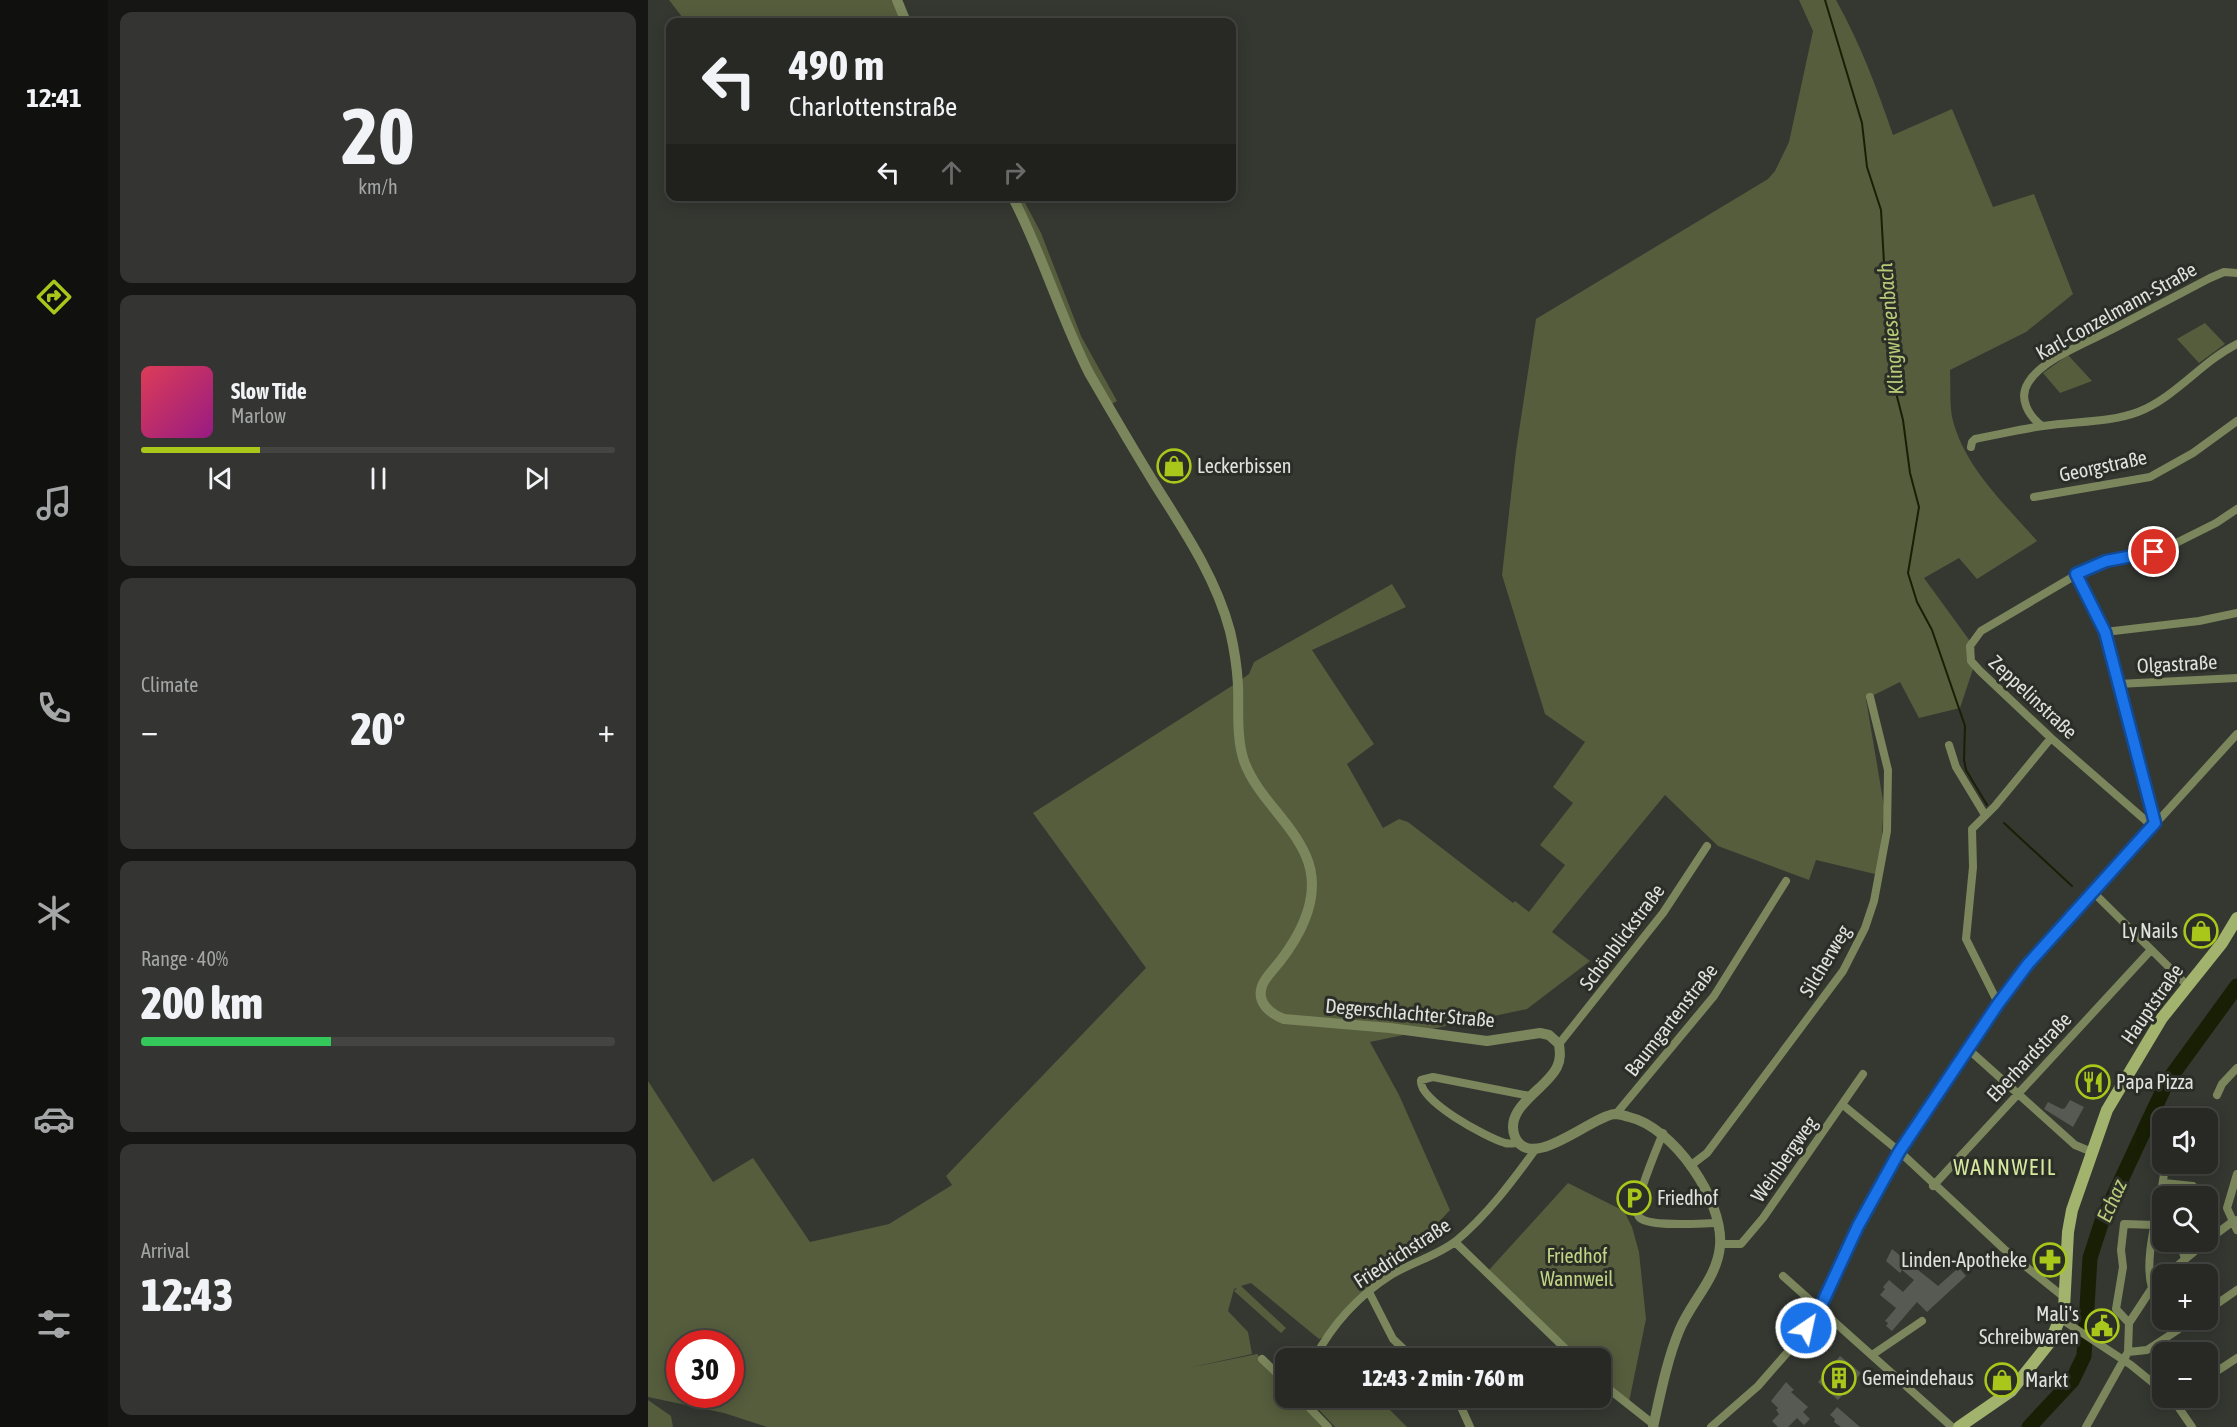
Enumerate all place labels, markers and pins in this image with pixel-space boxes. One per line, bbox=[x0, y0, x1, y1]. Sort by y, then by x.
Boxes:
shop icon: Leckerbissen bbox=[1156, 448, 1192, 484]
place label: Leckerbissen bbox=[1197, 454, 1291, 477]
pin bbox=[2128, 526, 2179, 577]
shop icon: Ly Nails bbox=[2183, 913, 2219, 949]
place label: Ly Nails bbox=[2122, 919, 2178, 942]
restaurant icon: Papa Pizza bbox=[2075, 1064, 2111, 1100]
place label: Papa Pizza bbox=[2116, 1070, 2194, 1093]
parking icon: Friedhof bbox=[1616, 1180, 1652, 1216]
place label: Friedhof bbox=[1657, 1186, 1719, 1209]
pharmacy icon: Linden-Apotheke bbox=[2032, 1242, 2068, 1278]
place label: Linden-Apotheke bbox=[1901, 1248, 2027, 1271]
place label: Mali's Schreibwaren bbox=[1979, 1302, 2079, 1348]
public building icon: Mali's Schreibwaren bbox=[2084, 1308, 2120, 1344]
building icon: Gemeindehaus bbox=[1821, 1360, 1857, 1396]
shop icon: Markt bbox=[1984, 1362, 2020, 1398]
place label: Gemeindehaus bbox=[1862, 1366, 1974, 1389]
place label: Markt bbox=[2025, 1368, 2068, 1391]

